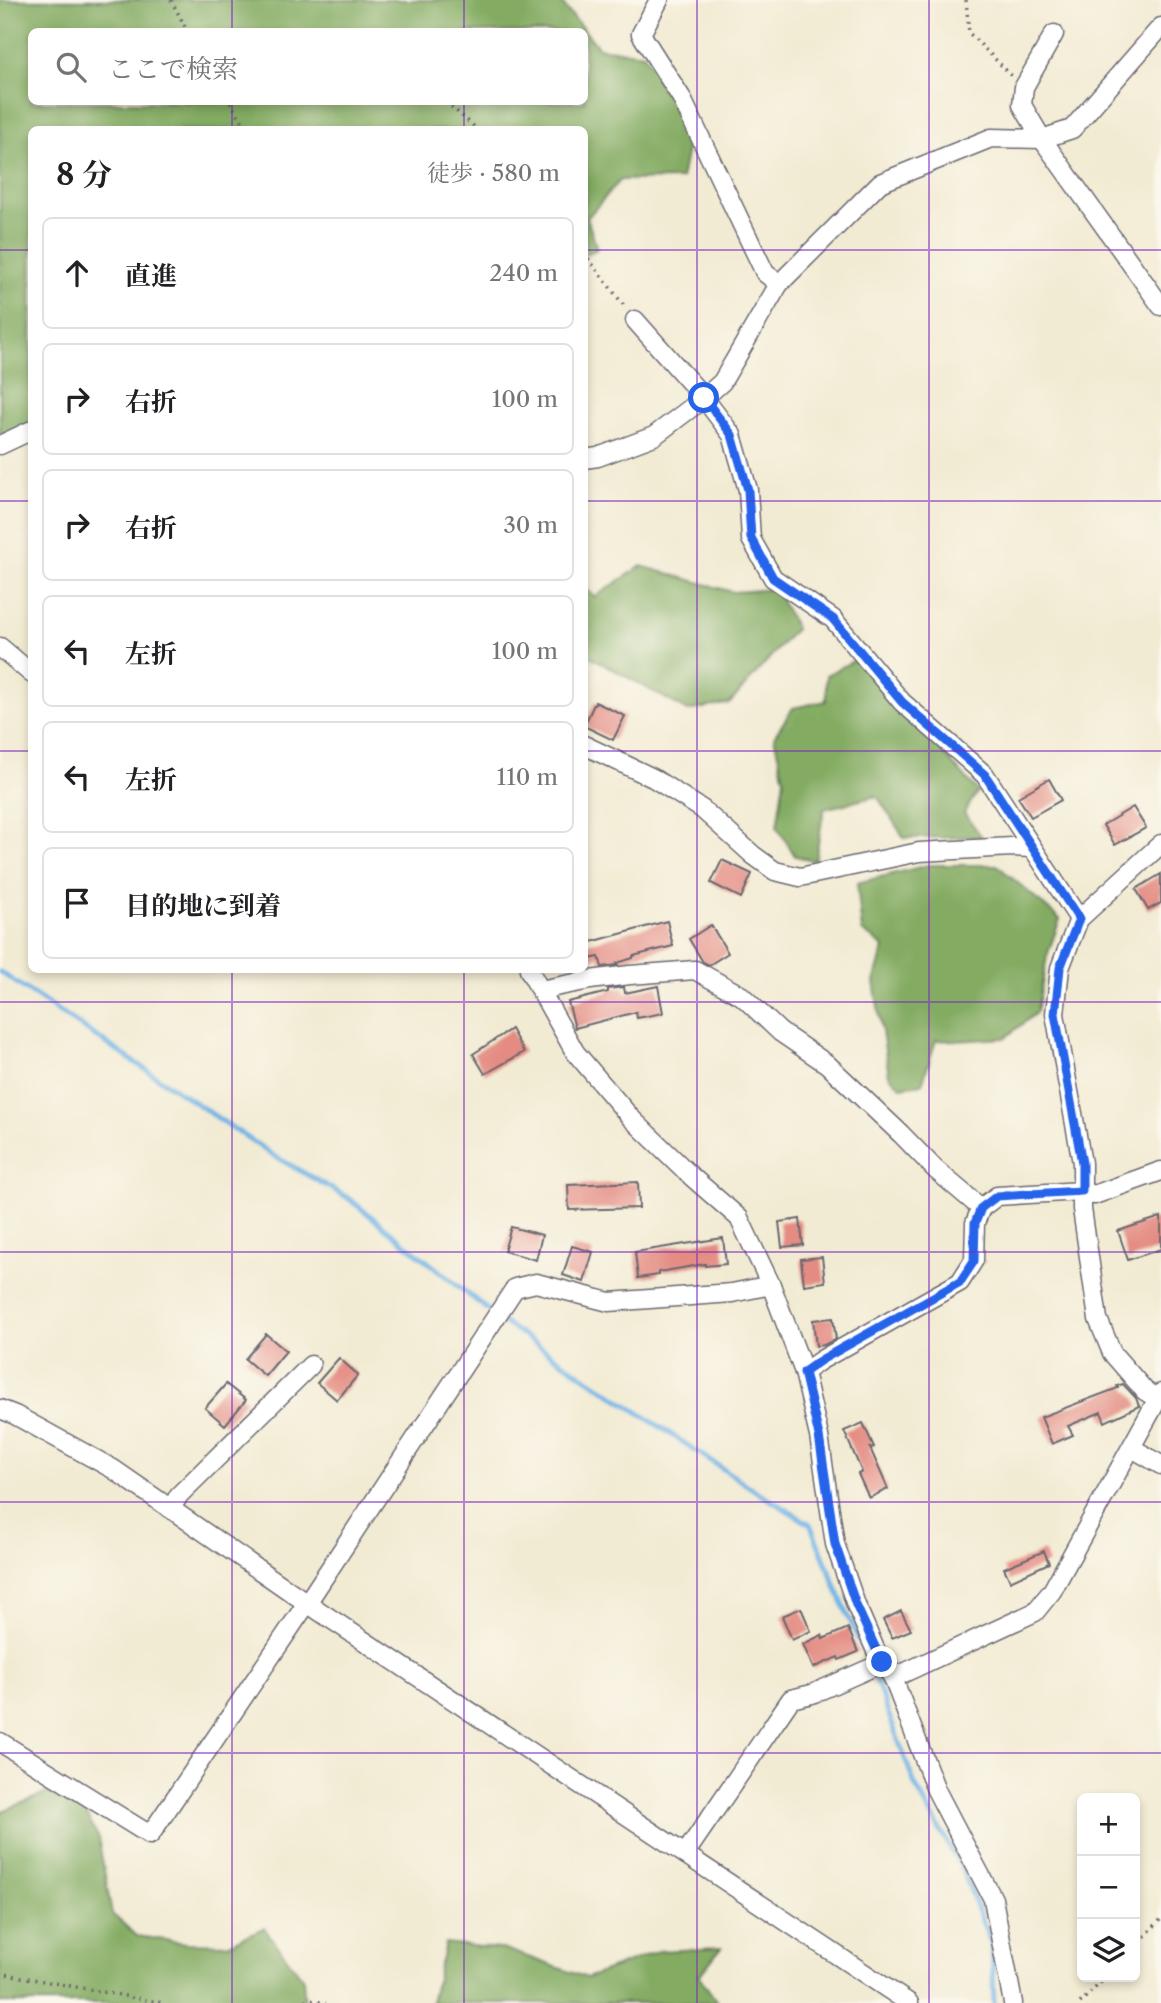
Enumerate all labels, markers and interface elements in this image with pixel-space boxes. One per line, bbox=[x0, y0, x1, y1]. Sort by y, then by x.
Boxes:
search box bbox=[28, 28, 588, 105]
icon: search bbox=[52, 48, 90, 86]
text: ここで検索 bbox=[108, 53, 238, 85]
text: 8 分 bbox=[56, 156, 112, 193]
text: 徒歩 · 580 m bbox=[427, 159, 560, 187]
icon: ahead bbox=[58, 254, 96, 292]
text: 240 m bbox=[489, 259, 558, 287]
text: 直進 bbox=[125, 260, 177, 292]
icon: right bbox=[58, 380, 96, 418]
route start bbox=[688, 382, 719, 413]
text: 100 m bbox=[492, 385, 558, 413]
text: 右折 bbox=[125, 386, 177, 418]
icon: right bbox=[58, 506, 96, 544]
text: 30 m bbox=[503, 511, 558, 539]
text: 右折 bbox=[125, 512, 177, 544]
icon: left bbox=[58, 632, 96, 670]
text: 100 m bbox=[492, 637, 558, 665]
text: 左折 bbox=[125, 638, 177, 670]
icon: left bbox=[58, 758, 96, 796]
text: 110 m bbox=[497, 763, 558, 791]
text: 左折 bbox=[125, 764, 177, 796]
icon: arrive bbox=[58, 884, 96, 922]
text: 目的地に到着 bbox=[125, 890, 281, 922]
route end bbox=[866, 1646, 897, 1677]
map controls bbox=[1077, 1793, 1140, 1982]
button: + bbox=[1077, 1793, 1140, 1856]
button: − bbox=[1077, 1856, 1140, 1919]
button: layers bbox=[1077, 1919, 1140, 1982]

